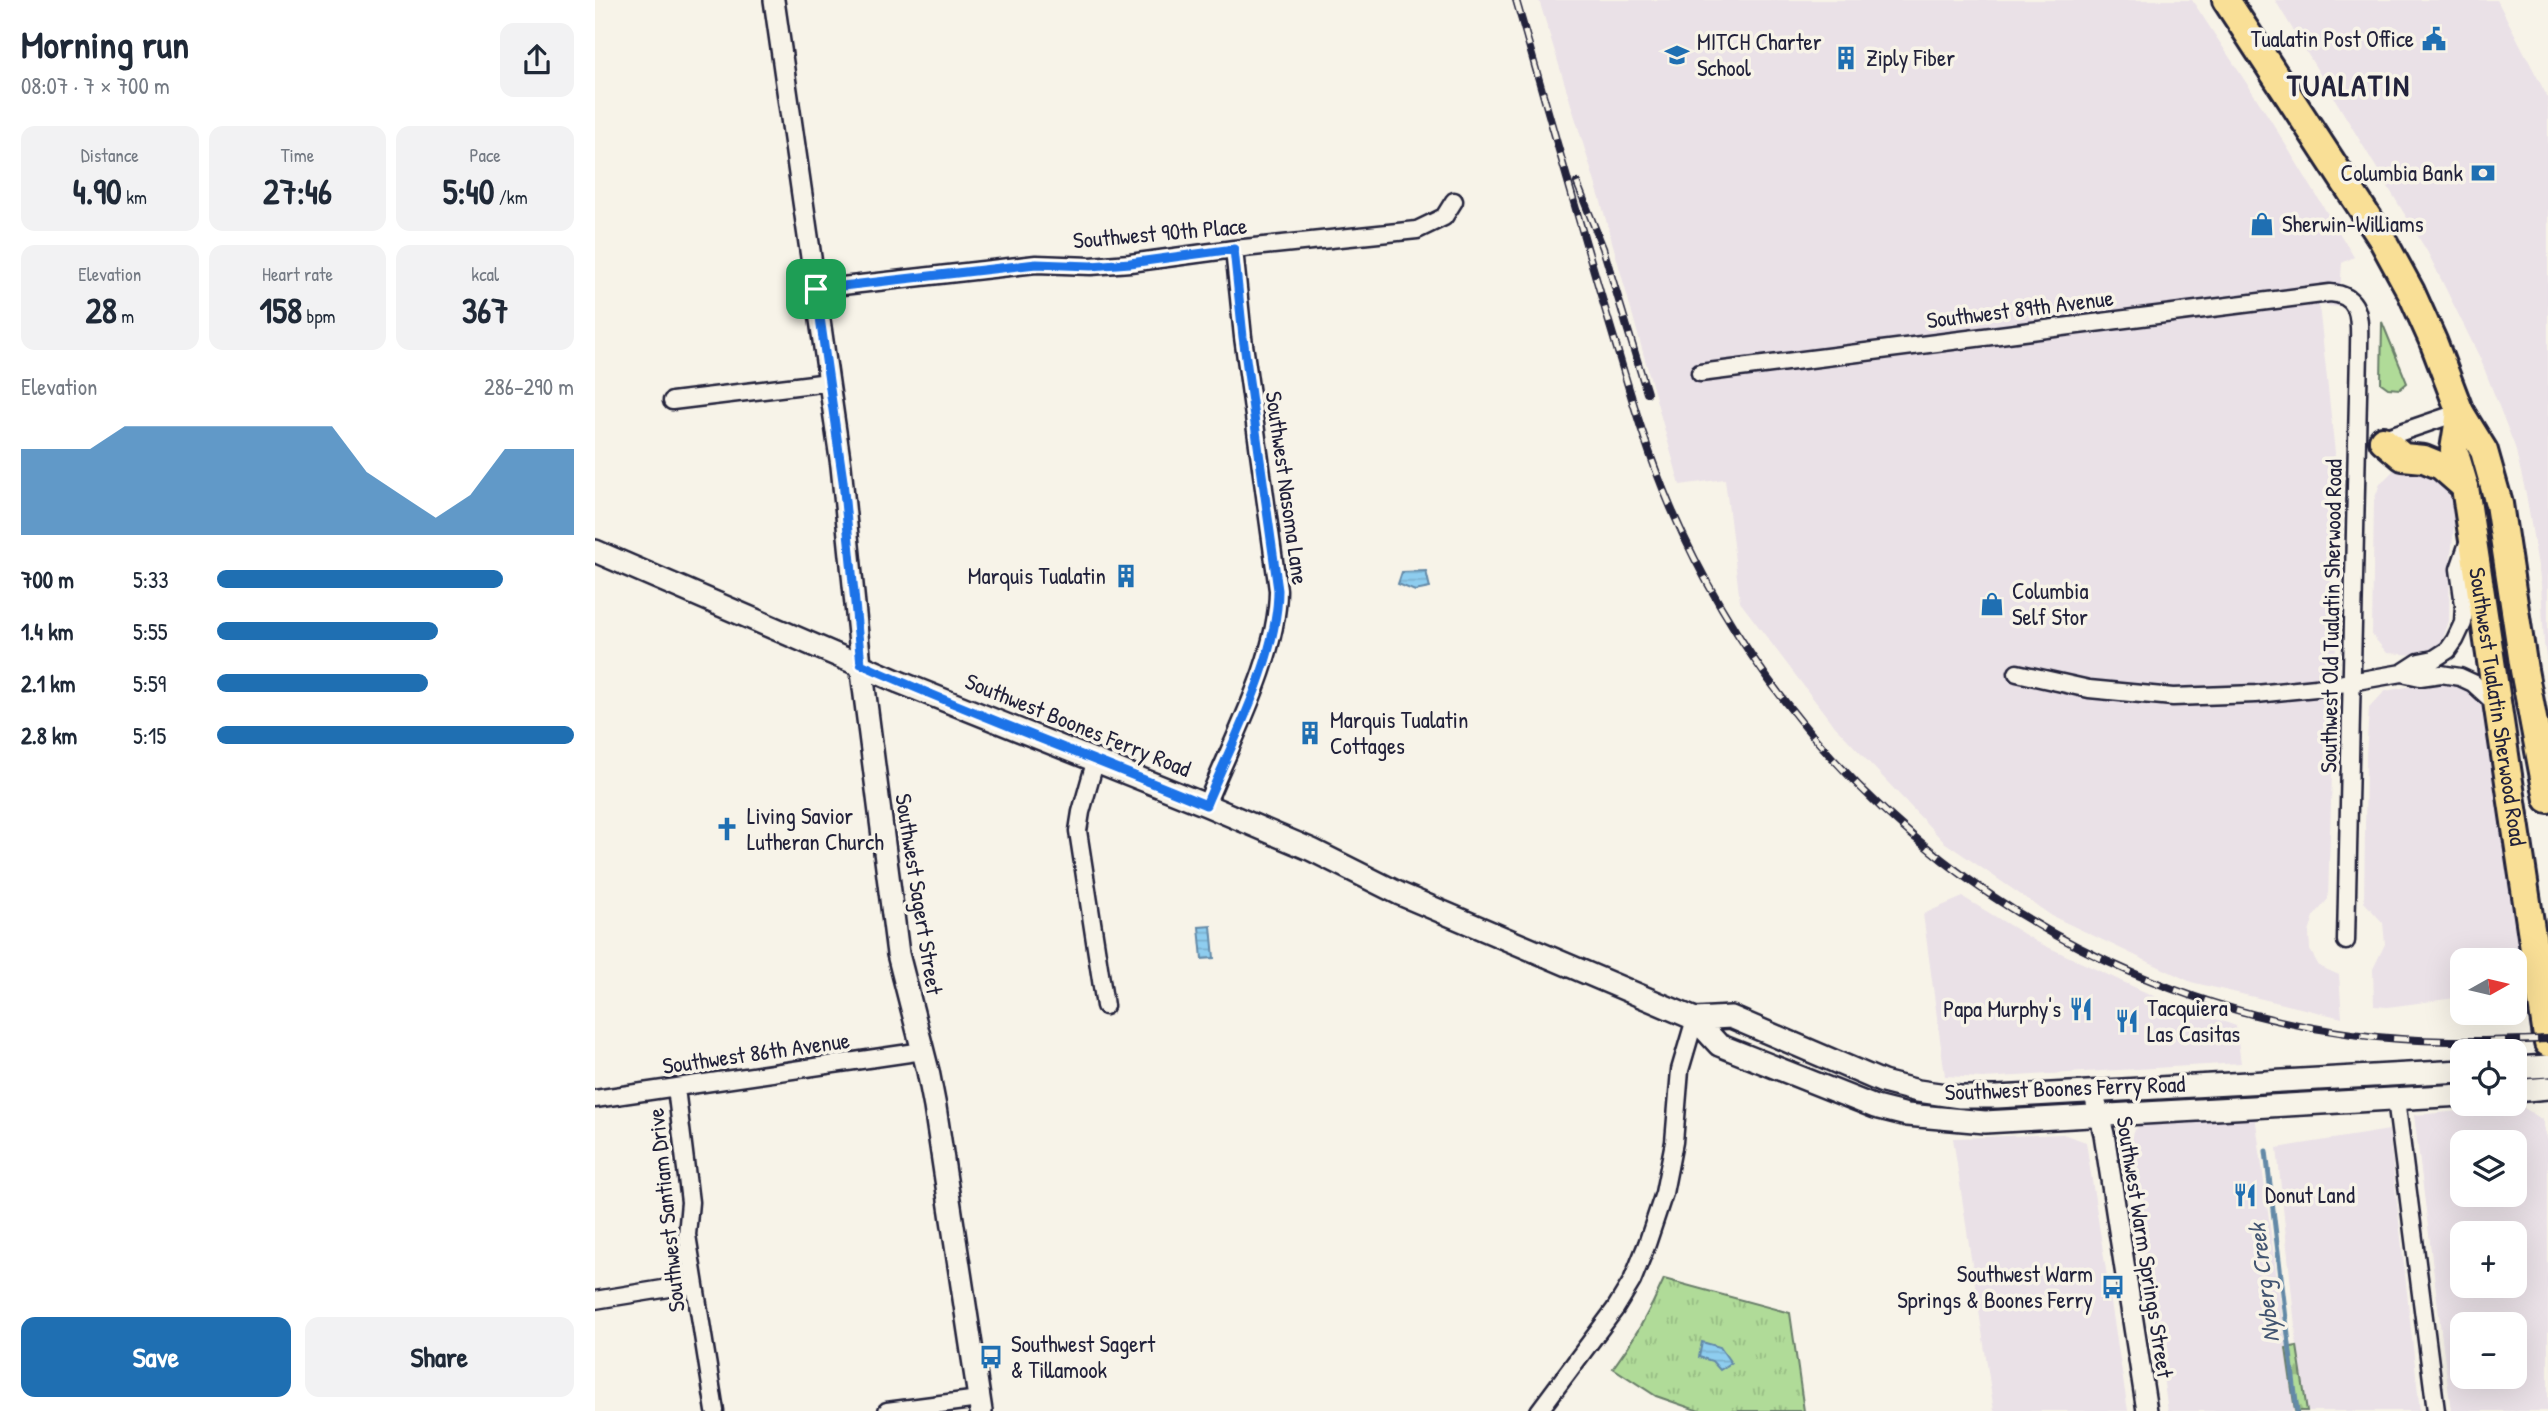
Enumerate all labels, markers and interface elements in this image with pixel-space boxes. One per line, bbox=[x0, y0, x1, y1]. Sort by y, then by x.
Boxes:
text: Morning run bbox=[21, 18, 189, 70]
button: share bbox=[500, 23, 574, 97]
place label: Tualatin Post Office bbox=[2251, 23, 2414, 54]
public building icon: Tualatin Post Office bbox=[2420, 25, 2448, 53]
place label: MITCH Charter School bbox=[1697, 26, 1822, 83]
school or university icon: MITCH Charter School bbox=[1663, 41, 1691, 69]
place label: Ziply Fiber bbox=[1866, 42, 1955, 73]
building icon: Ziply Fiber bbox=[1832, 44, 1860, 72]
district label: TUALATIN bbox=[2286, 65, 2411, 105]
text: 08:07 · 7 × 700 m bbox=[21, 70, 170, 101]
text: Distance bbox=[81, 142, 139, 168]
text: Time bbox=[281, 142, 314, 168]
text: Pace bbox=[469, 142, 501, 168]
place label: Columbia Bank bbox=[2341, 157, 2463, 188]
bank icon: Columbia Bank bbox=[2469, 159, 2497, 187]
text: 4.90 bbox=[73, 168, 122, 215]
text: 27:46 bbox=[263, 168, 332, 215]
text: 5:40 bbox=[443, 168, 494, 215]
text: km bbox=[122, 184, 147, 210]
text: /km bbox=[494, 184, 528, 210]
place label: Sherwin-Williams bbox=[2282, 208, 2424, 239]
street label: Southwest 90th Place bbox=[1072, 209, 1248, 256]
shop icon: Sherwin-Williams bbox=[2248, 210, 2276, 238]
pin bbox=[786, 259, 846, 319]
text: Elevation bbox=[78, 261, 141, 287]
text: Heart rate bbox=[262, 261, 333, 287]
text: kcal bbox=[471, 261, 499, 287]
icon: arrive bbox=[797, 270, 835, 308]
street label: Southwest 89th Avenue bbox=[1925, 282, 2115, 335]
text: 28 bbox=[85, 287, 117, 334]
text: 158 bbox=[260, 287, 302, 334]
text: 367 bbox=[462, 287, 509, 334]
text: m bbox=[117, 303, 134, 329]
text: bpm bbox=[302, 303, 335, 329]
text: Elevation bbox=[21, 371, 97, 402]
text: 286–290 m bbox=[484, 371, 574, 402]
street label: Southwest Nasoma Lane bbox=[1259, 389, 1316, 587]
street label: Southwest Old Tualatin Sherwood Road bbox=[2312, 459, 2349, 773]
place label: Marquis Tualatin bbox=[968, 560, 1106, 591]
building icon: Marquis Tualatin bbox=[1112, 562, 1140, 590]
text: 700 m bbox=[21, 564, 74, 595]
text: 5:33 bbox=[133, 564, 169, 595]
street label: Southwest Tualatin Sherwood Road bbox=[2462, 565, 2534, 848]
place label: Columbia Self Stor bbox=[2012, 575, 2088, 632]
shop icon: Columbia Self Stor bbox=[1978, 590, 2006, 618]
text: 1.4 km bbox=[21, 616, 73, 647]
text: 5:55 bbox=[133, 616, 168, 647]
street label: Southwest Boones Ferry Road bbox=[961, 665, 1196, 784]
text: 2.1 km bbox=[21, 668, 76, 699]
text: 5:59 bbox=[133, 668, 166, 699]
place label: Marquis Tualatin Cottages bbox=[1330, 704, 1468, 761]
building icon: Marquis Tualatin Cottages bbox=[1296, 719, 1324, 747]
text: 2.8 km bbox=[21, 720, 77, 751]
text: 5:15 bbox=[133, 720, 166, 751]
street label: Southwest Sagert Street bbox=[888, 791, 951, 998]
place label: Living Savior Lutheran Church bbox=[747, 800, 884, 857]
church icon: Living Savior Lutheran Church bbox=[713, 815, 741, 843]
north arrow bbox=[2450, 948, 2527, 1026]
map controls bbox=[2450, 948, 2527, 1389]
place label: Tacquiera Las Casitas bbox=[2147, 992, 2240, 1049]
place label: Papa Murphy's bbox=[1943, 993, 2061, 1024]
restaurant icon: Papa Murphy's bbox=[2067, 995, 2095, 1023]
restaurant icon: Tacquiera Las Casitas bbox=[2113, 1007, 2141, 1035]
street label: Southwest 86th Avenue bbox=[660, 1024, 852, 1081]
button: locate bbox=[2450, 1039, 2527, 1116]
street label: Southwest Boones Ferry Road bbox=[1944, 1068, 2186, 1107]
street label: Southwest Santiam Drive bbox=[639, 1107, 692, 1313]
street label: Southwest Warm Springs Street bbox=[2110, 1114, 2182, 1381]
button: layers bbox=[2450, 1130, 2527, 1207]
place label: Donut Land bbox=[2265, 1179, 2355, 1210]
restaurant icon: Donut Land bbox=[2231, 1181, 2259, 1209]
water label: Nyberg Creek bbox=[2240, 1220, 2287, 1344]
button: + bbox=[2450, 1221, 2527, 1298]
place label: Southwest Warm Springs & Boones Ferry bbox=[1897, 1258, 2093, 1315]
bus stop icon: Southwest Warm Springs & Boones Ferry bbox=[2099, 1273, 2127, 1301]
button: − bbox=[2450, 1312, 2527, 1389]
button: Save bbox=[21, 1317, 291, 1397]
button: Share bbox=[305, 1317, 574, 1397]
place label: Southwest Sagert & Tillamook bbox=[1011, 1328, 1156, 1385]
bus stop icon: Southwest Sagert & Tillamook bbox=[977, 1343, 1005, 1371]

